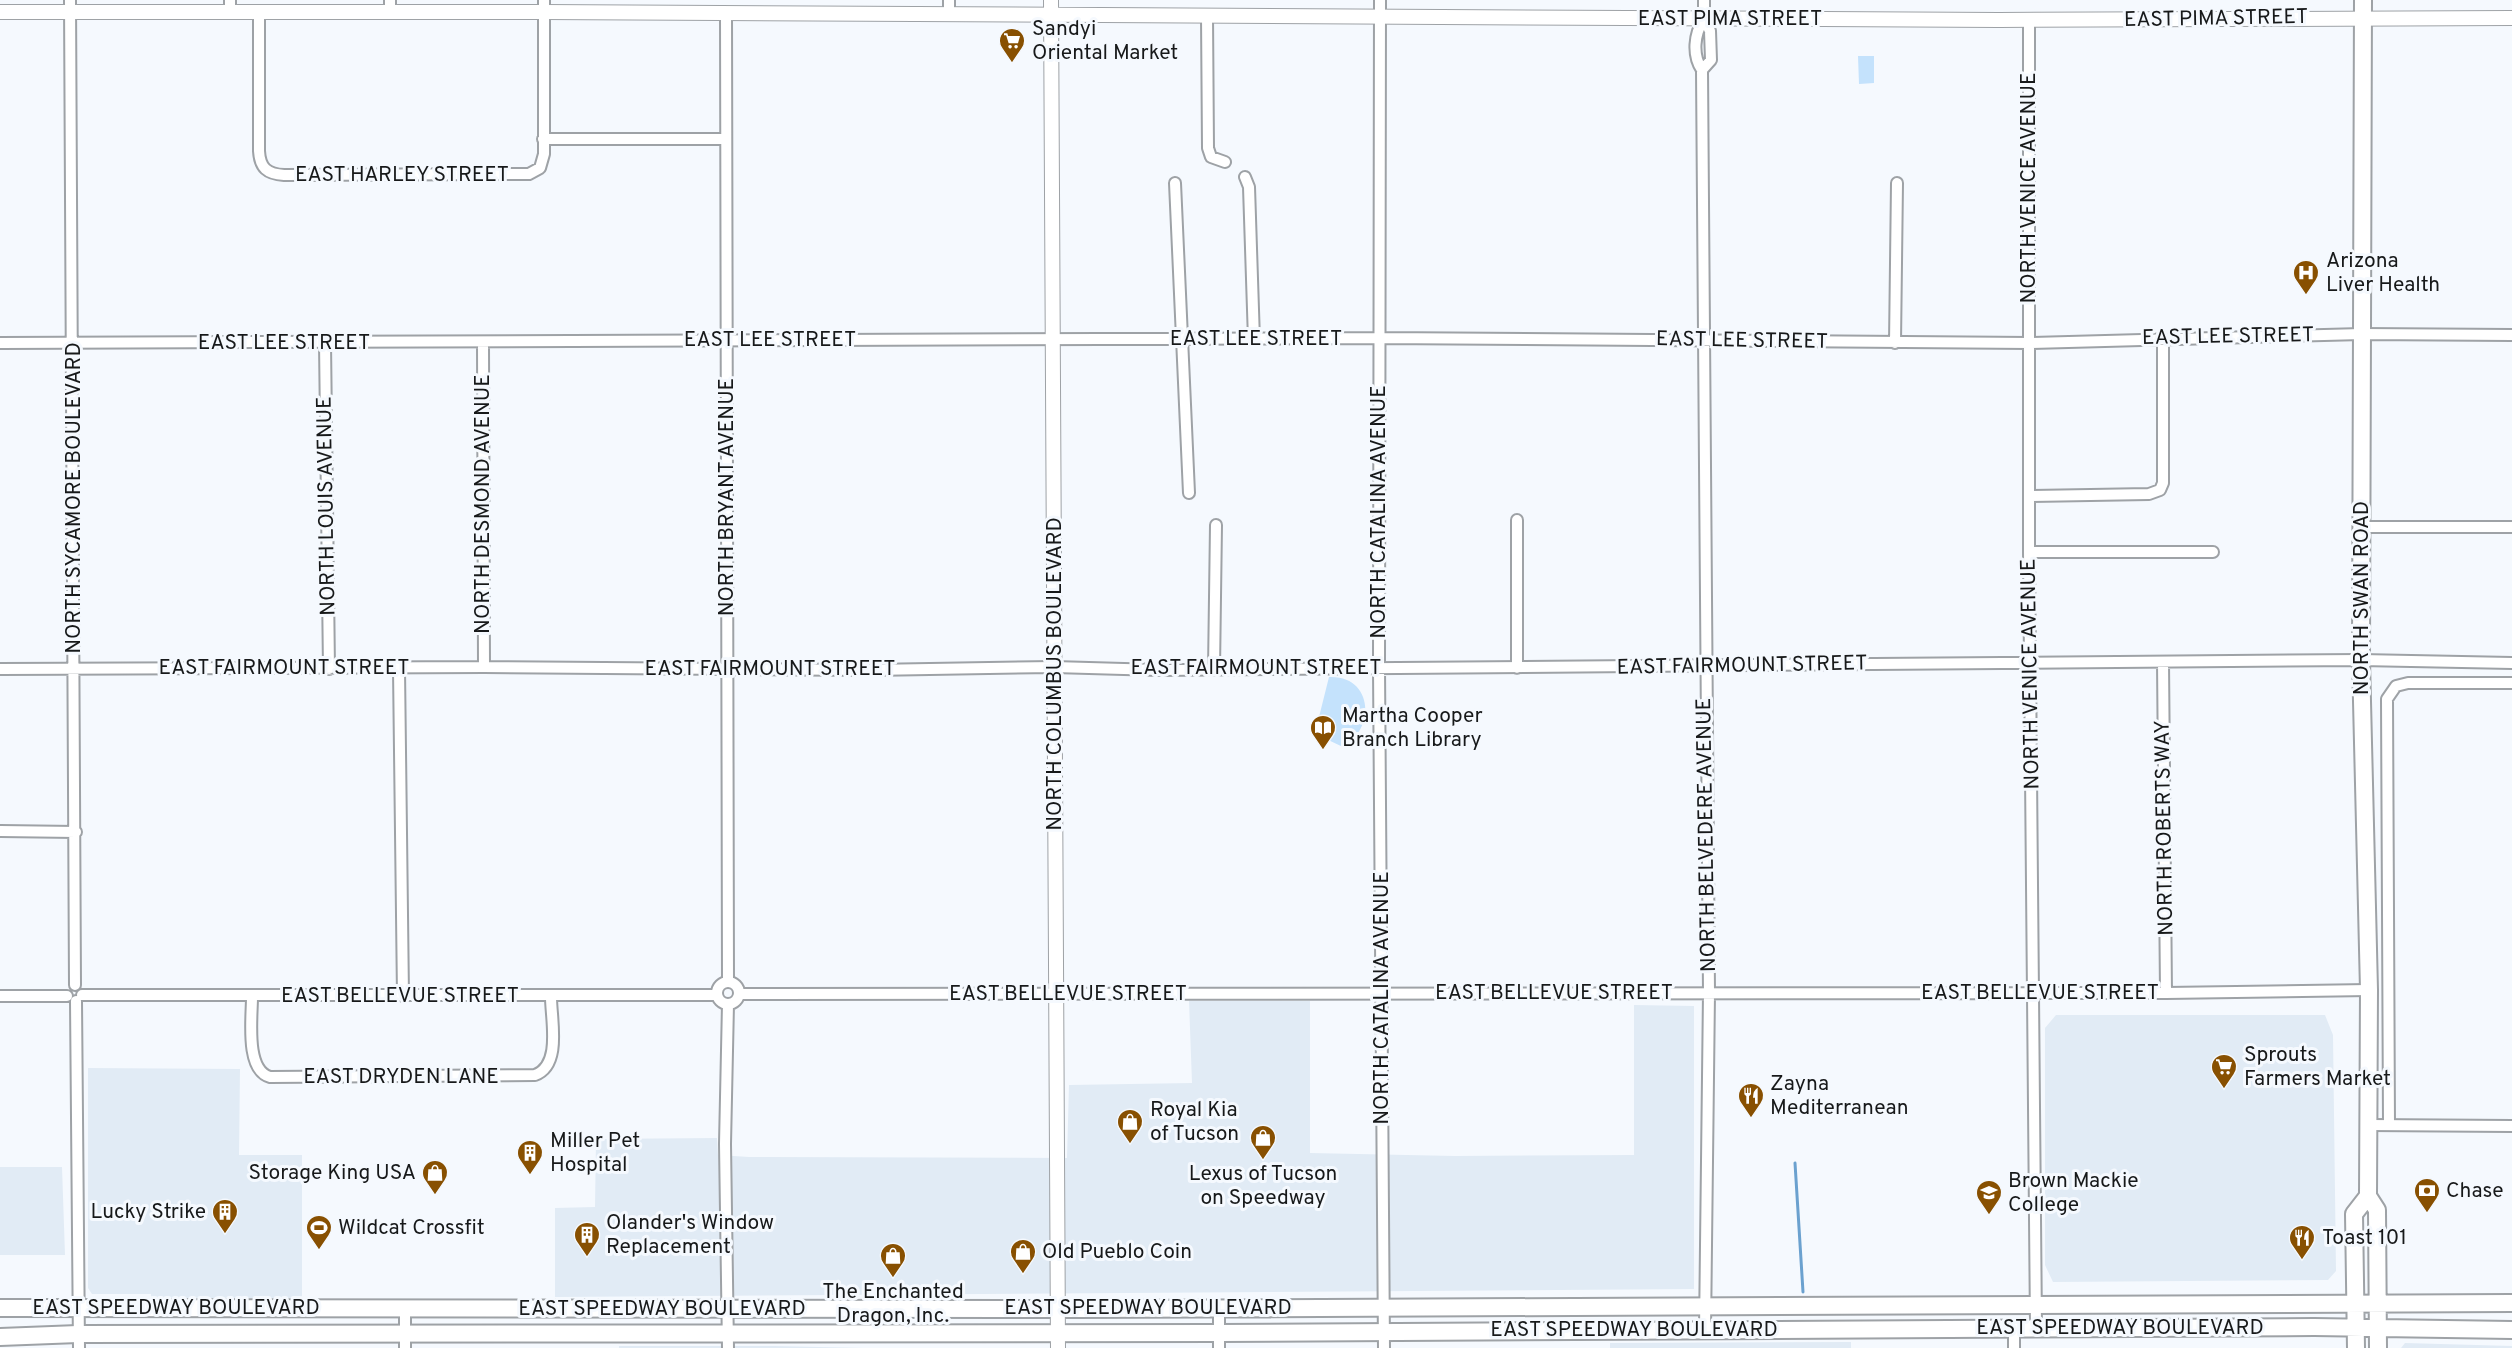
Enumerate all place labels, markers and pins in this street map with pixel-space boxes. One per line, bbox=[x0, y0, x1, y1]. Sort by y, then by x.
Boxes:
place label: Sandyi Oriental Market bbox=[1032, 16, 1178, 67]
supermarket icon: Sandyi Oriental Market bbox=[997, 26, 1027, 64]
place label: Arizona Liver Health bbox=[2326, 248, 2440, 299]
hospital icon: Arizona Liver Health bbox=[2291, 258, 2321, 296]
place label: Martha Cooper Branch Library bbox=[1342, 703, 1483, 754]
library icon: Martha Cooper Branch Library bbox=[1308, 713, 1338, 751]
place label: Sprouts Farmers Market bbox=[2244, 1042, 2391, 1093]
supermarket icon: Sprouts Farmers Market bbox=[2209, 1052, 2239, 1090]
place label: Zayna Mediterranean bbox=[1770, 1071, 1909, 1122]
restaurant icon: Zayna Mediterranean bbox=[1736, 1081, 1766, 1119]
place label: Royal Kia of Tucson bbox=[1150, 1097, 1239, 1148]
shop icon: Royal Kia of Tucson bbox=[1115, 1107, 1145, 1145]
shop icon: Lexus of Tucson on Speedway bbox=[1248, 1123, 1278, 1161]
place label: Miller Pet Hospital bbox=[550, 1128, 640, 1179]
building icon: Miller Pet Hospital bbox=[515, 1138, 545, 1176]
shop icon: Storage King USA bbox=[420, 1158, 450, 1196]
place label: Storage King USA bbox=[248, 1160, 416, 1187]
place label: Lexus of Tucson on Speedway bbox=[1189, 1161, 1337, 1212]
place label: Brown Mackie College bbox=[2008, 1168, 2139, 1219]
bank icon: Chase bbox=[2412, 1176, 2442, 1214]
school or university icon: Brown Mackie College bbox=[1974, 1178, 2004, 1216]
place label: Chase bbox=[2446, 1178, 2504, 1205]
building icon: Lucky Strike bbox=[210, 1197, 240, 1235]
place label: Lucky Strike bbox=[90, 1199, 206, 1226]
place label: Olander's Window Replacement bbox=[606, 1210, 774, 1261]
sports icon: Wildcat Crossfit bbox=[304, 1213, 334, 1251]
place label: Wildcat Crossfit bbox=[338, 1215, 485, 1242]
building icon: Olander's Window Replacement bbox=[572, 1220, 602, 1258]
restaurant icon: Toast 101 bbox=[2287, 1223, 2317, 1261]
place label: Toast 101 bbox=[2322, 1225, 2407, 1252]
shop icon: Old Pueblo Coin bbox=[1008, 1237, 1038, 1275]
place label: Old Pueblo Coin bbox=[1042, 1239, 1192, 1266]
shop icon: The Enchanted Dragon, Inc. bbox=[878, 1241, 908, 1279]
place label: The Enchanted Dragon, Inc. bbox=[822, 1279, 964, 1330]

